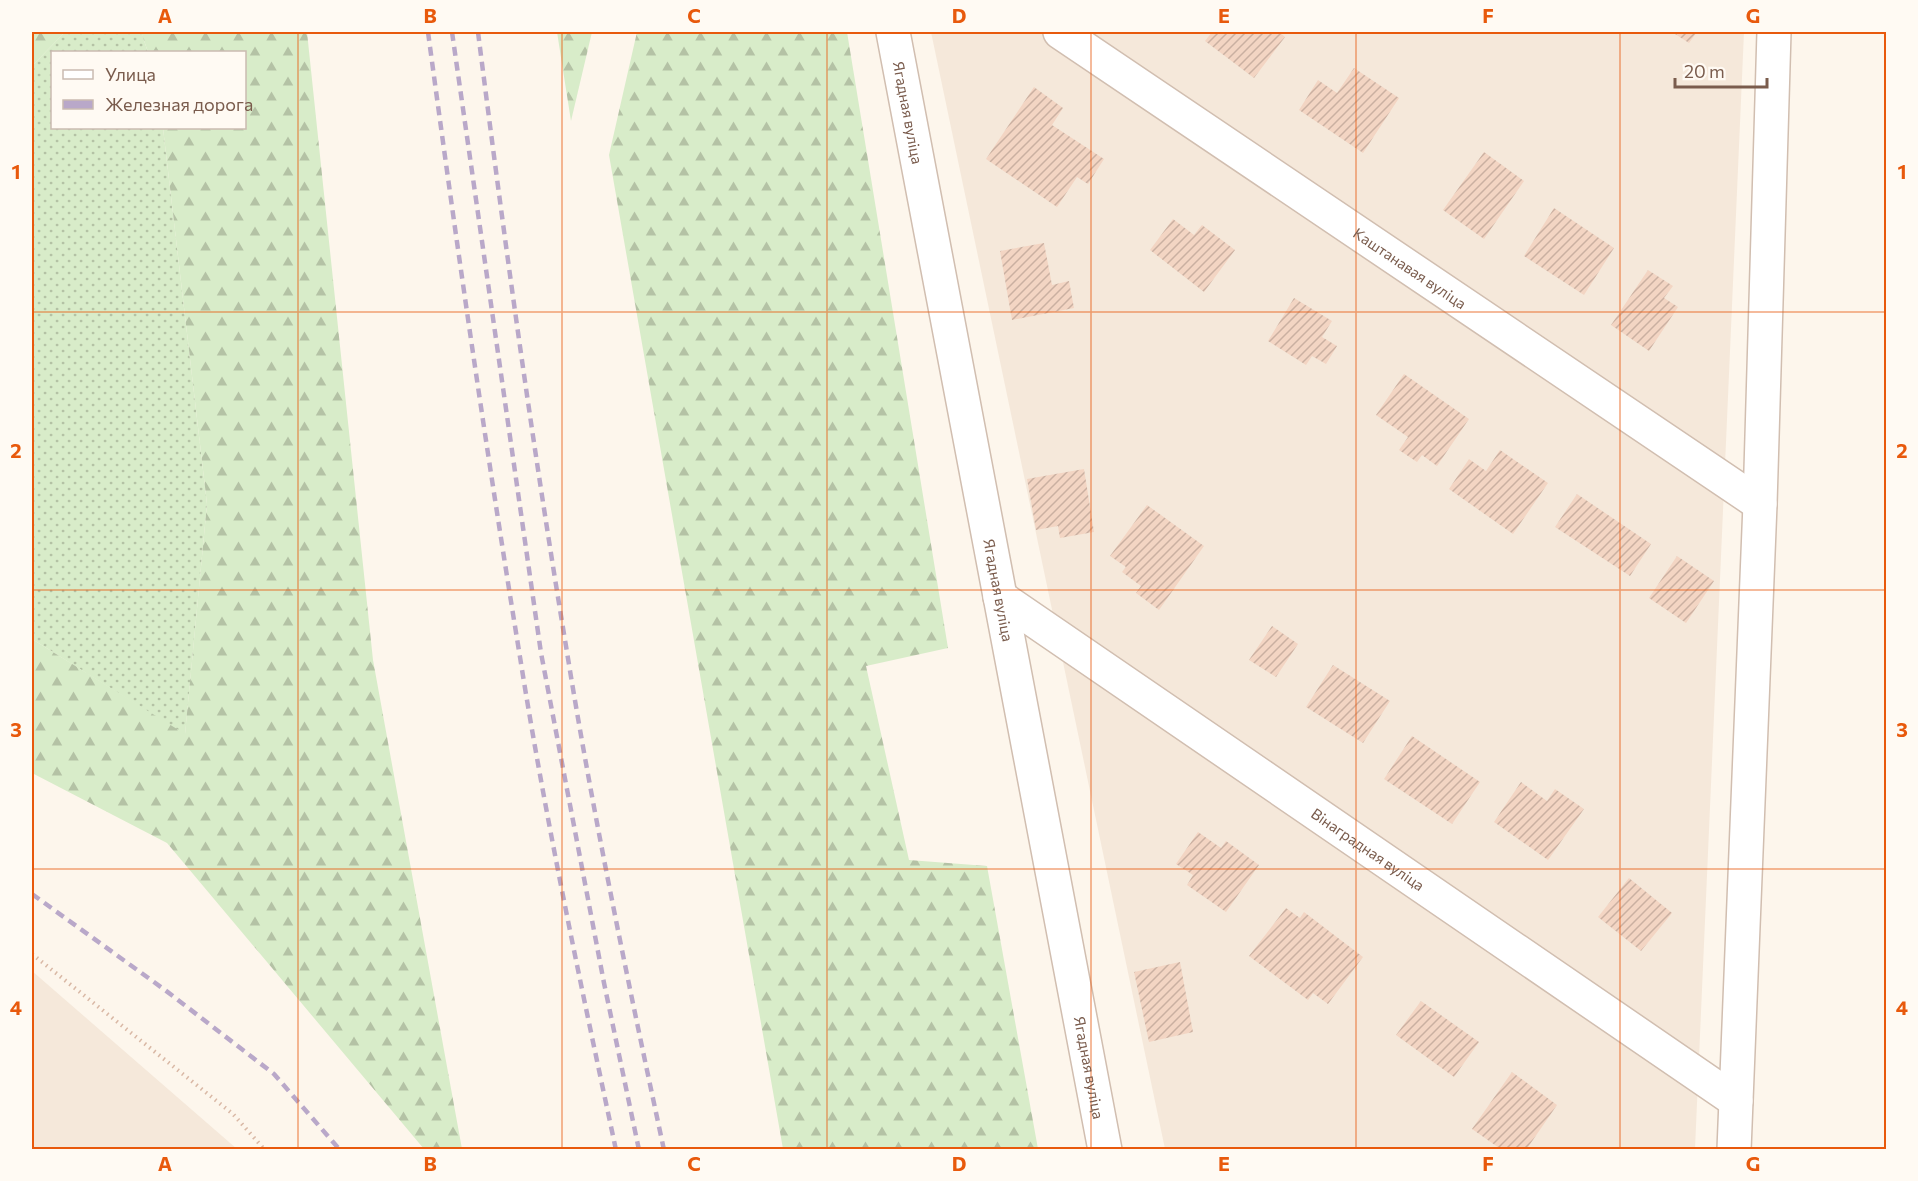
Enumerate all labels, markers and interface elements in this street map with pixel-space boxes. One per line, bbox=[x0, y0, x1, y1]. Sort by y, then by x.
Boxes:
text: A bbox=[158, 3, 172, 27]
text: B bbox=[423, 3, 437, 27]
text: C bbox=[687, 3, 701, 27]
text: D bbox=[952, 3, 966, 27]
text: E bbox=[1218, 3, 1230, 27]
text: F bbox=[1482, 3, 1494, 27]
text: G bbox=[1746, 3, 1760, 27]
legend bbox=[51, 51, 246, 129]
scale bar bbox=[1675, 51, 1766, 89]
street label: Ягадная вуліца bbox=[890, 60, 927, 166]
text: 20 m bbox=[1684, 60, 1725, 82]
text: Улица bbox=[105, 63, 156, 85]
text: Железная дорога bbox=[105, 93, 253, 115]
text: 1 bbox=[11, 159, 21, 183]
text: 1 bbox=[1897, 159, 1907, 183]
street label: Каштанавая вуліца bbox=[1350, 223, 1470, 312]
text: 2 bbox=[10, 438, 22, 462]
text: 2 bbox=[1896, 438, 1908, 462]
street label: Ягадная вуліца bbox=[980, 537, 1017, 643]
text: 3 bbox=[10, 717, 22, 741]
text: 3 bbox=[1896, 717, 1908, 741]
street label: Вінаградная вуліца bbox=[1308, 804, 1428, 894]
text: 4 bbox=[10, 995, 22, 1019]
text: 4 bbox=[1896, 995, 1908, 1019]
street label: Ягадная вуліца bbox=[1071, 1015, 1108, 1121]
text: A bbox=[158, 1151, 172, 1175]
text: B bbox=[423, 1151, 437, 1175]
text: C bbox=[687, 1151, 701, 1175]
text: D bbox=[952, 1151, 966, 1175]
text: E bbox=[1218, 1151, 1230, 1175]
text: F bbox=[1482, 1151, 1494, 1175]
text: G bbox=[1746, 1151, 1760, 1175]

